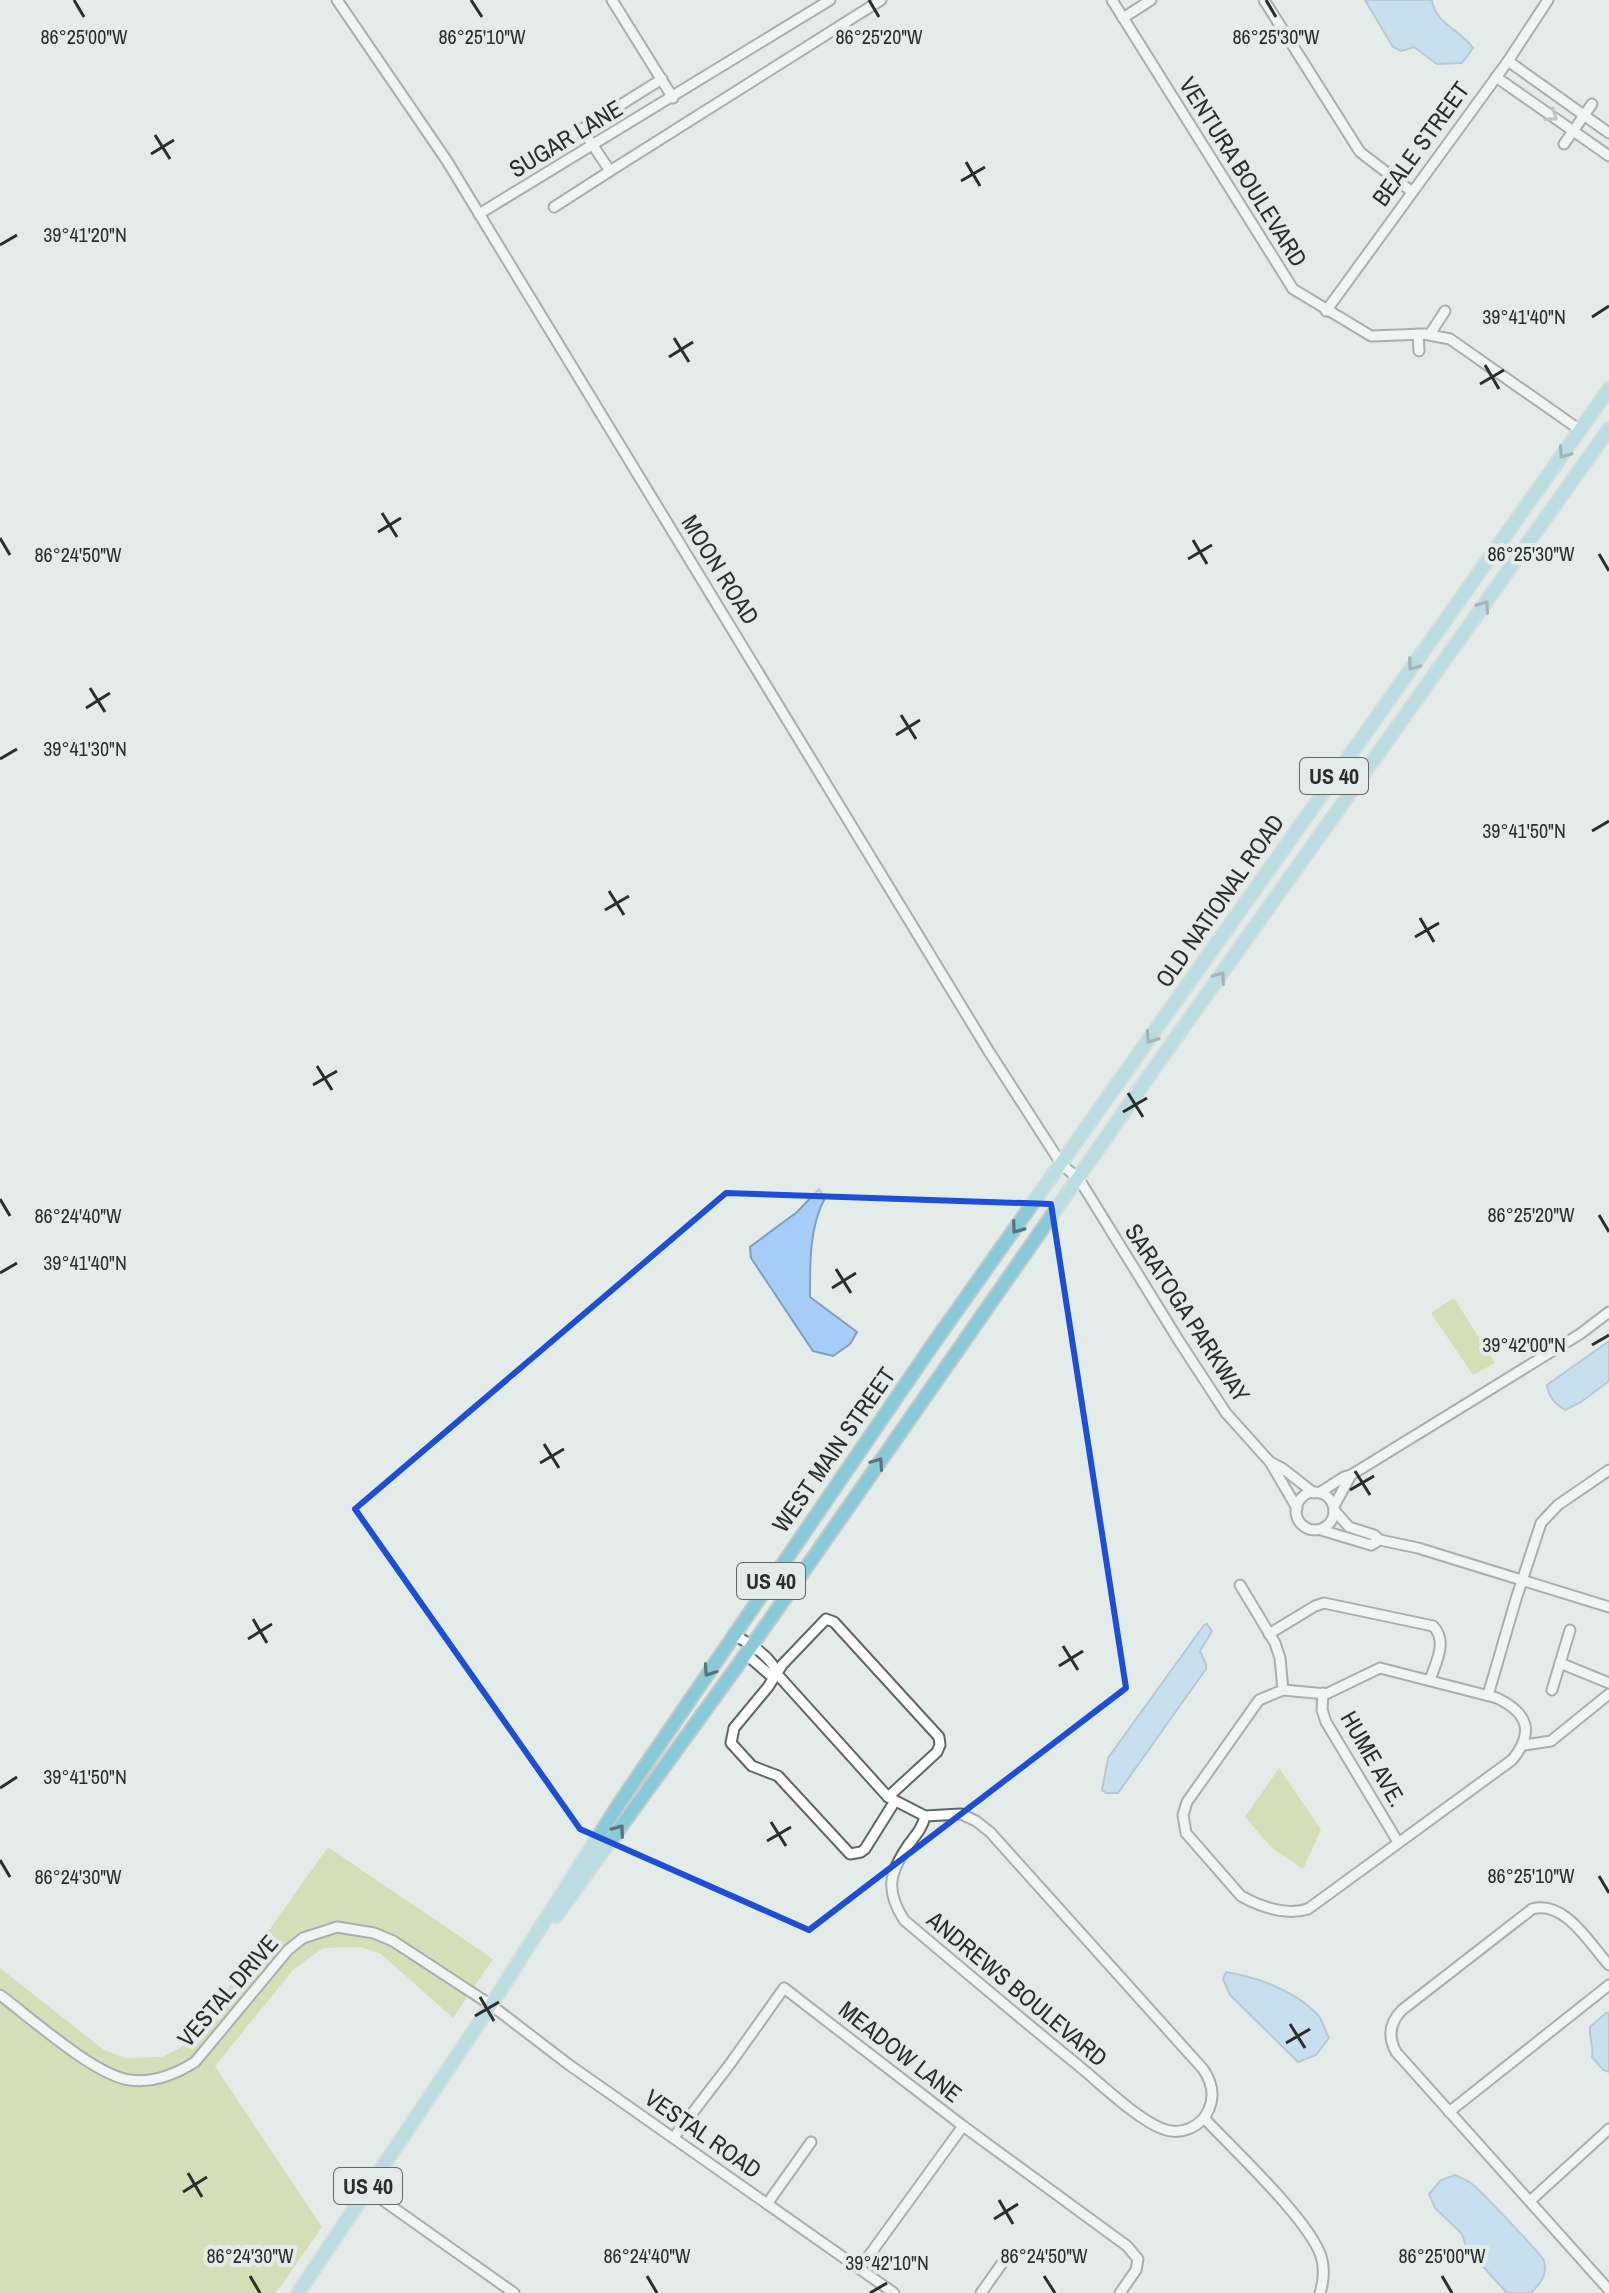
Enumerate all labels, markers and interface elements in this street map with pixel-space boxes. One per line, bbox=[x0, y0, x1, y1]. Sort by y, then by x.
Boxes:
text: 86°25'00"W bbox=[40, 23, 128, 50]
text: 86°25'10"W bbox=[438, 23, 526, 50]
text: 86°25'20"W bbox=[835, 23, 923, 50]
text: 86°25'30"W bbox=[1232, 23, 1320, 50]
street label: VENTURA BOULEVARD bbox=[1172, 70, 1315, 273]
street label: BEALE STREET bbox=[1364, 75, 1476, 212]
street label: SUGAR LANE bbox=[503, 92, 628, 185]
one-way arrow bbox=[1544, 106, 1558, 121]
text: 39°41'20"N bbox=[43, 221, 127, 248]
text: 39°41'40"N bbox=[1482, 303, 1566, 330]
one-way arrow bbox=[1559, 444, 1574, 459]
street label: MOON ROAD bbox=[675, 509, 767, 630]
text: 86°25'30"W bbox=[1487, 540, 1575, 567]
text: 86°24'50"W bbox=[34, 541, 122, 568]
one-way arrow bbox=[1474, 600, 1488, 614]
one-way arrow bbox=[1408, 656, 1423, 670]
text: 39°41'30"N bbox=[43, 735, 127, 762]
road number: US 40 bbox=[1300, 758, 1368, 794]
street label: OLD NATIONAL ROAD bbox=[1147, 807, 1291, 993]
text: 39°41'50"N bbox=[1482, 817, 1566, 844]
one-way arrow bbox=[1210, 972, 1224, 986]
one-way arrow bbox=[1146, 1030, 1161, 1044]
text: 86°25'20"W bbox=[1487, 1201, 1575, 1228]
text: 86°24'40"W bbox=[34, 1202, 122, 1229]
street label: SARATOGA PARKWAY bbox=[1118, 1217, 1258, 1408]
one-way arrow bbox=[1012, 1219, 1027, 1234]
text: 39°41'40"N bbox=[43, 1249, 127, 1276]
text: 39°42'00"N bbox=[1482, 1331, 1566, 1358]
street label: WEST MAIN STREET bbox=[764, 1361, 902, 1538]
one-way arrow bbox=[868, 1458, 883, 1472]
road number: US 40 bbox=[737, 1563, 805, 1599]
one-way arrow bbox=[703, 1663, 718, 1677]
street label: HUME AVE. bbox=[1334, 1705, 1414, 1812]
text: 39°41'50"N bbox=[43, 1763, 127, 1790]
one-way arrow bbox=[610, 1824, 624, 1838]
text: 86°25'10"W bbox=[1487, 1862, 1575, 1889]
text: 86°24'30"W bbox=[34, 1863, 122, 1890]
street label: ANDREWS BOULEVARD bbox=[920, 1903, 1114, 2073]
street label: VESTAL DRIVE bbox=[170, 1927, 285, 2053]
street label: MEADOW LANE bbox=[833, 1993, 969, 2109]
street label: VESTAL ROAD bbox=[639, 2081, 768, 2185]
road number: US 40 bbox=[334, 2168, 402, 2204]
text: 86°24'30"W bbox=[206, 2242, 294, 2269]
text: 86°24'40"W bbox=[603, 2242, 691, 2269]
text: 86°24'50"W bbox=[1000, 2242, 1088, 2269]
text: 86°25'00"W bbox=[1398, 2242, 1486, 2269]
text: 39°42'10"N bbox=[845, 2249, 929, 2276]

